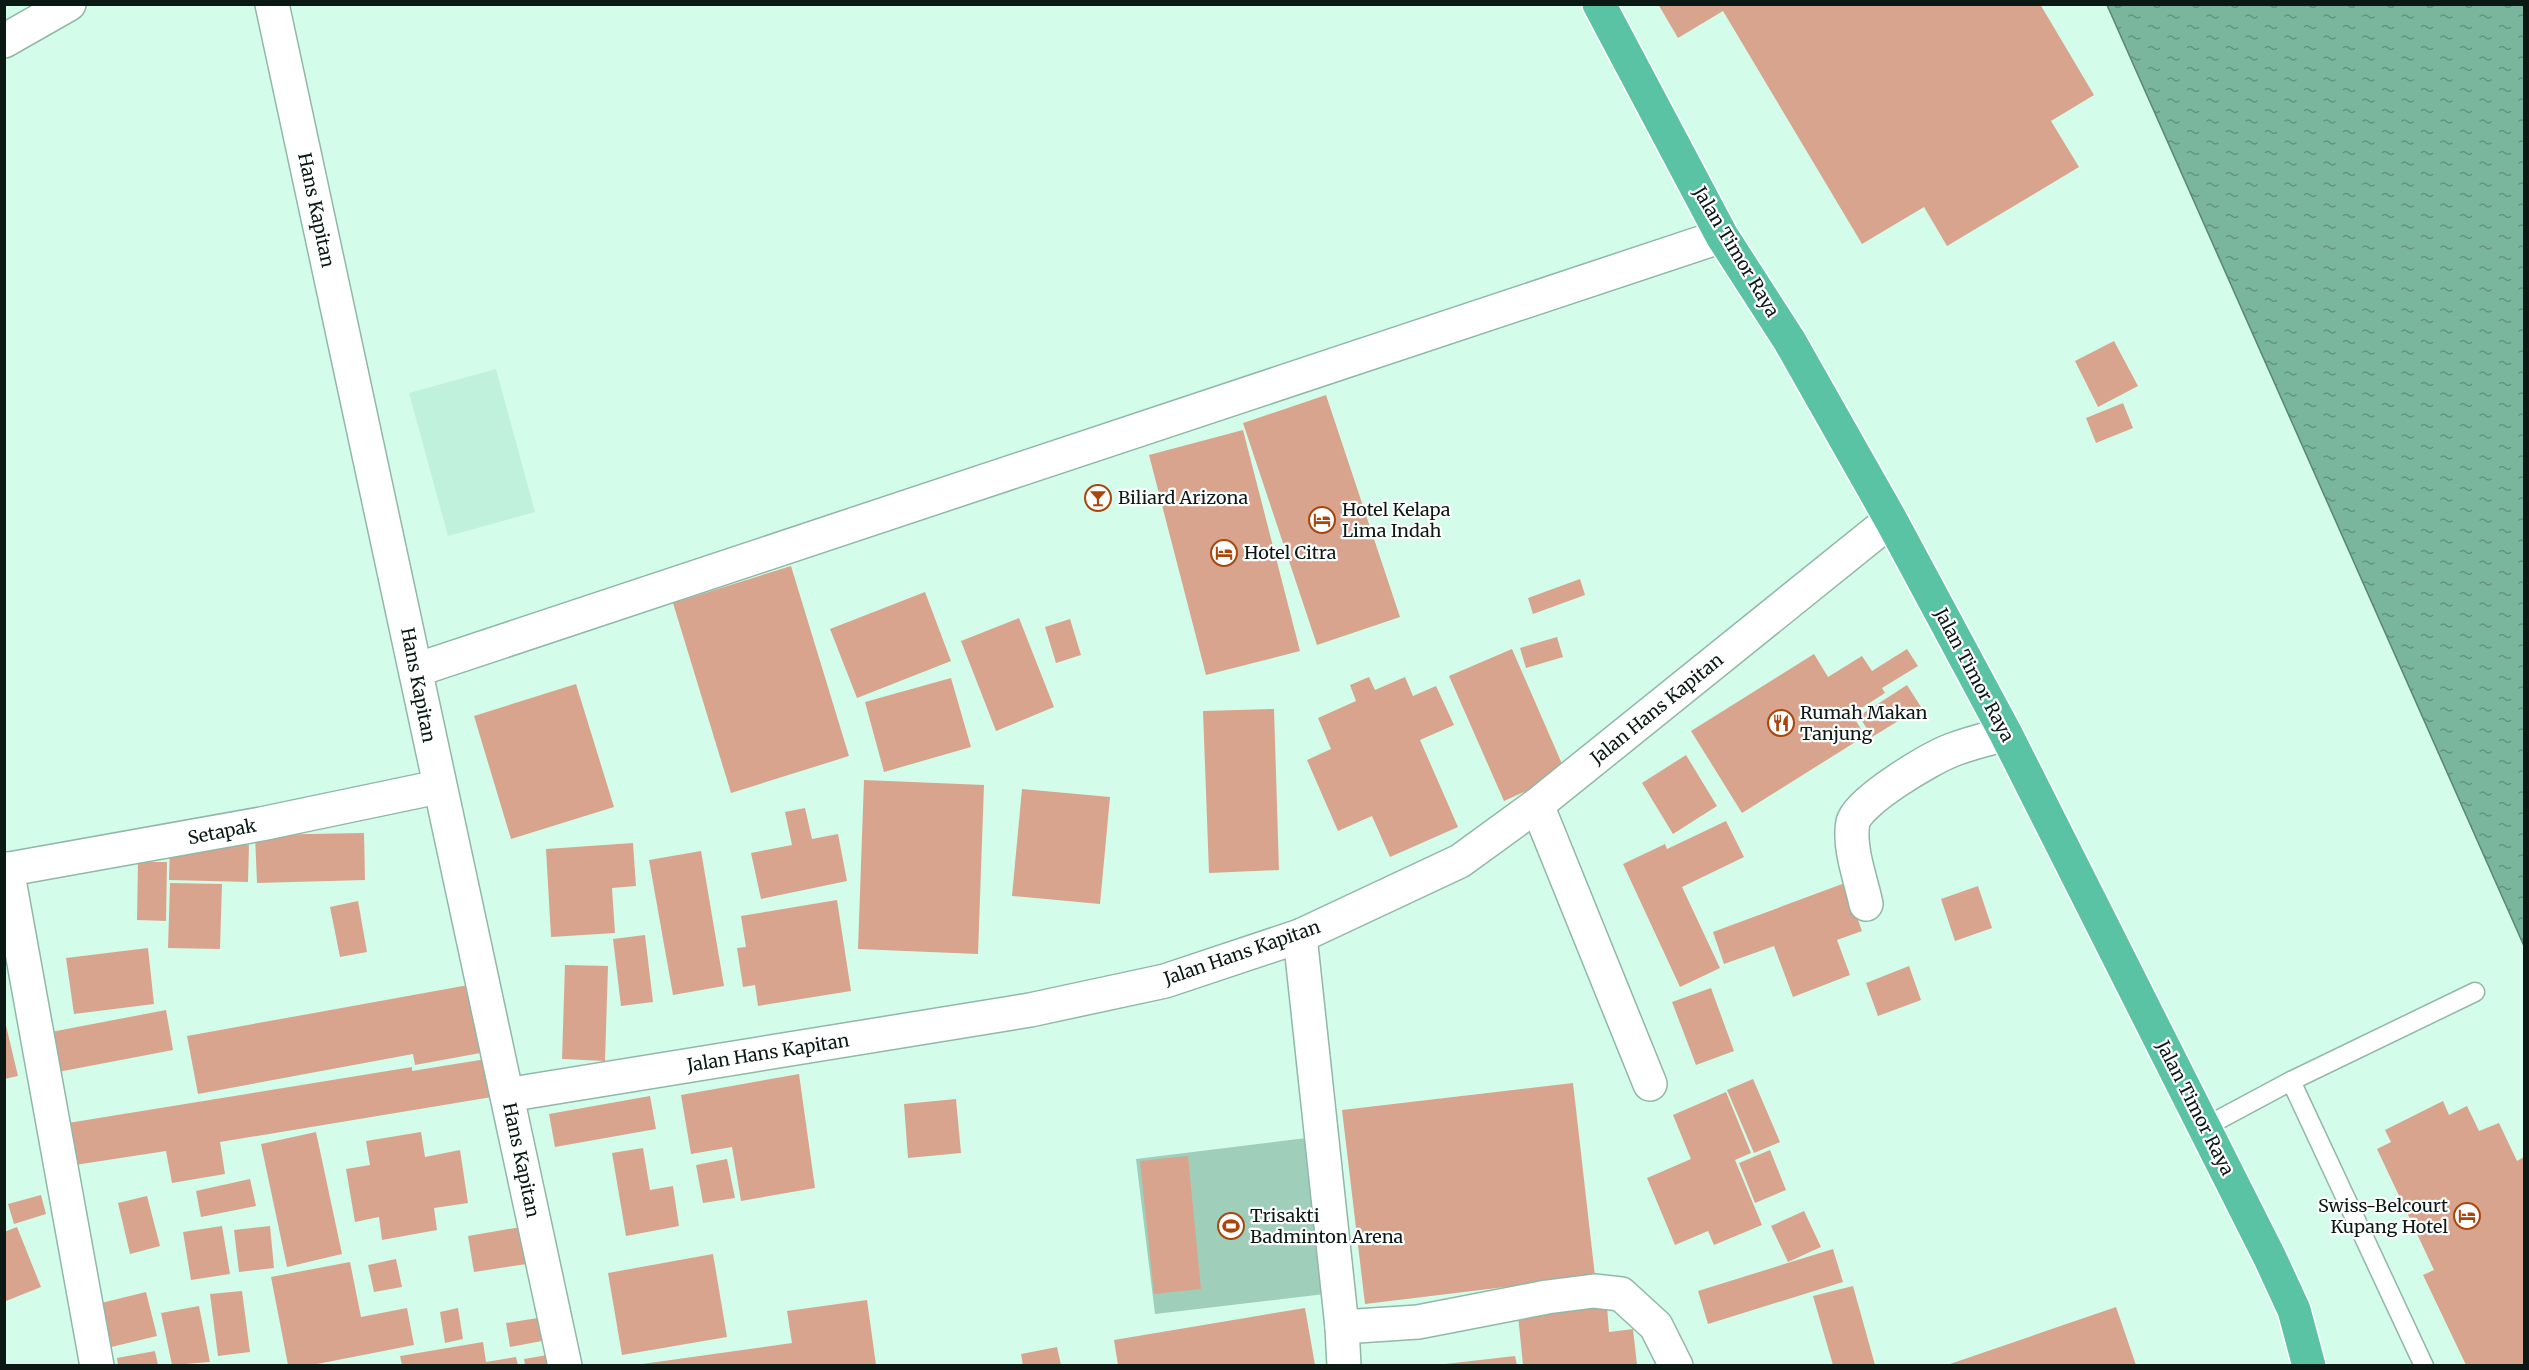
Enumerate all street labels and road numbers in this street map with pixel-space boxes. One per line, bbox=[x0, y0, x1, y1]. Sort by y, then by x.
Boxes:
street label: Hans Kapitan bbox=[293, 150, 340, 269]
street label: Jalan Timor Raya bbox=[1688, 181, 1785, 321]
street label: Jalan Timor Raya bbox=[1929, 603, 2020, 746]
street label: Hans Kapitan bbox=[396, 625, 441, 744]
street label: Jalan Hans Kapitan bbox=[1585, 648, 1728, 770]
street label: Setapak bbox=[186, 813, 259, 849]
street label: Jalan Hans Kapitan bbox=[1160, 915, 1323, 990]
street label: Jalan Hans Kapitan bbox=[684, 1028, 851, 1077]
street label: Jalan Timor Raya bbox=[2151, 1036, 2239, 1179]
street label: Hans Kapitan bbox=[498, 1100, 545, 1219]

